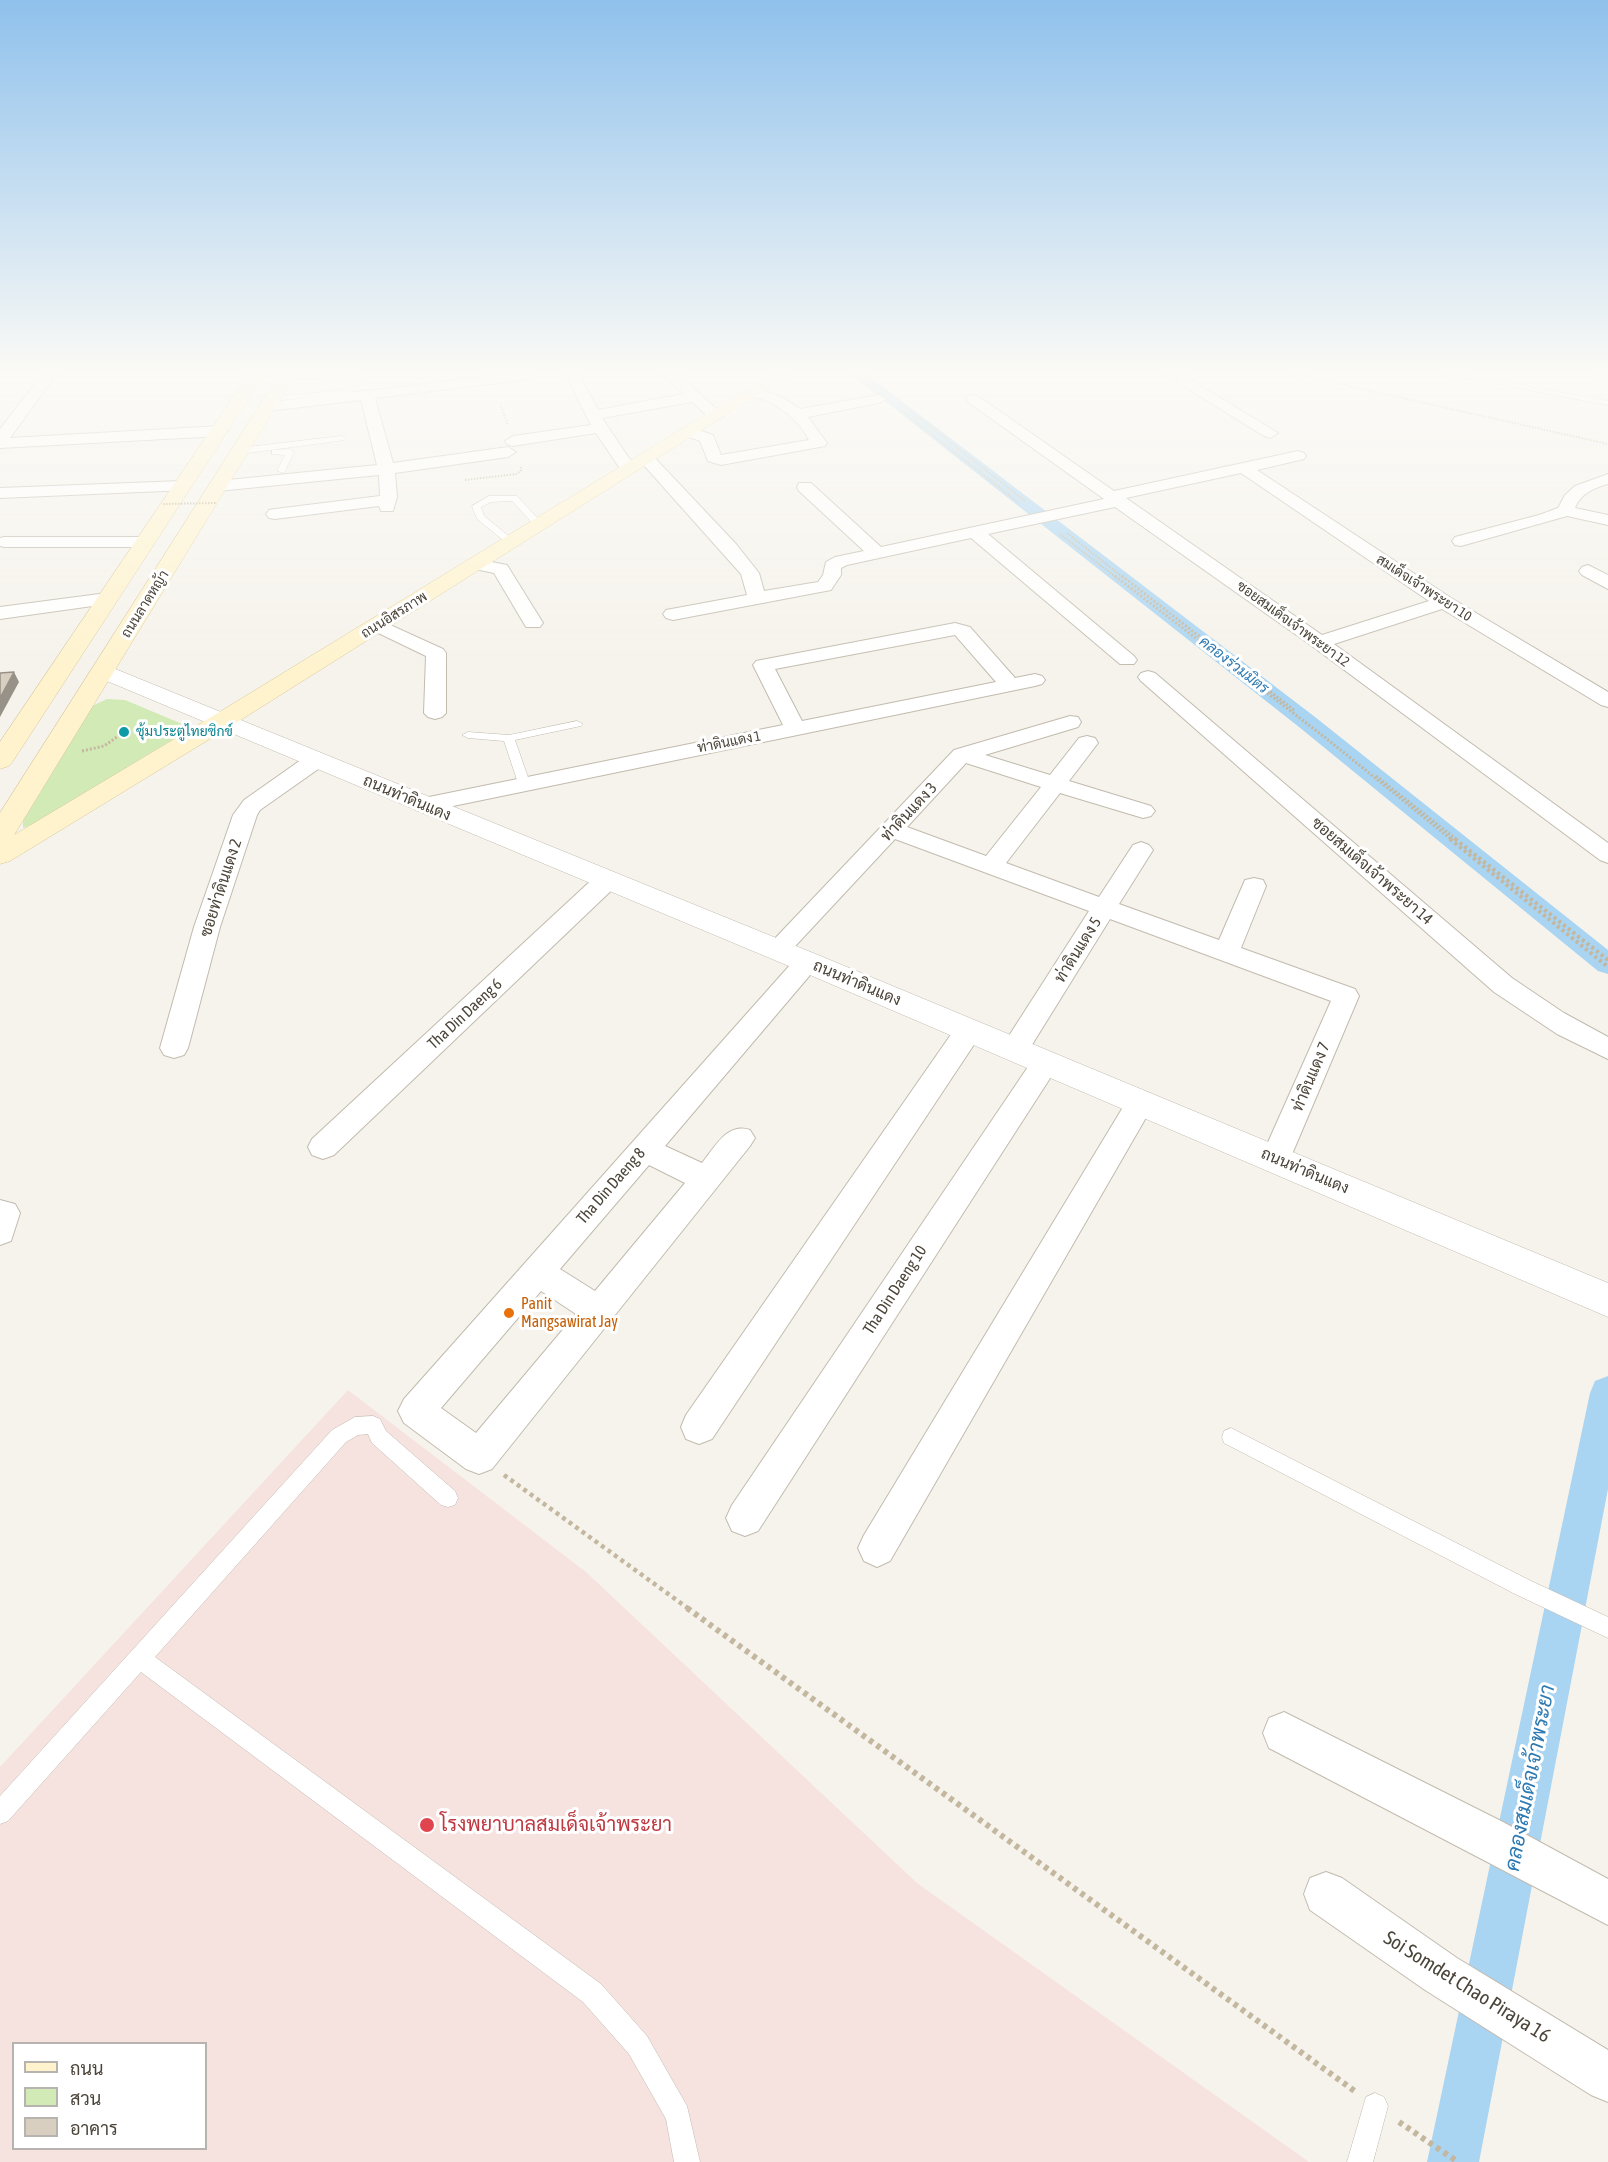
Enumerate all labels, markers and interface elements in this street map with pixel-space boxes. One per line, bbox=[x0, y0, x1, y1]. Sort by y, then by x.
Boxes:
street label: สมเด็จเจ้าพระยา 10 bbox=[1373, 551, 1475, 625]
street label: ถนนลาดหญ้า bbox=[118, 567, 172, 641]
street label: ซอยสมเด็จเจ้าพระยา 12 bbox=[1233, 577, 1353, 671]
street label: ถนนอิสรภาพ bbox=[358, 588, 430, 642]
water label: คลองร่วมมิตร bbox=[1196, 632, 1272, 698]
place label: ซุ้มประตูไทยซิกข์ bbox=[136, 724, 233, 740]
marker: ซุ้มประตูไทยซิกข์ bbox=[117, 725, 131, 739]
street label: ท่าดินแดง 1 bbox=[696, 728, 762, 756]
street label: ถนนท่าดินแดง bbox=[360, 771, 454, 825]
street label: ท่าดินแดง 3 bbox=[877, 779, 941, 845]
street label: ซอยสมเด็จเจ้าพระยา 14 bbox=[1307, 813, 1437, 929]
street label: ซอยท่าดินแดง 2 bbox=[196, 837, 246, 939]
street label: ท่าดินแดง 5 bbox=[1050, 914, 1106, 986]
street label: ถนนท่าดินแดง bbox=[810, 956, 904, 1010]
street label: Tha Din Daeng 6 bbox=[424, 975, 506, 1053]
street label: ท่าดินแดง 7 bbox=[1288, 1039, 1334, 1115]
street label: Tha Din Daeng 8 bbox=[573, 1144, 649, 1228]
street label: ถนนท่าดินแดง bbox=[1258, 1144, 1352, 1198]
street label: Tha Din Daeng 10 bbox=[859, 1242, 931, 1338]
place label: Panit Mangsawirat Jay bbox=[521, 1294, 618, 1332]
marker: Panit Mangsawirat Jay bbox=[502, 1306, 516, 1320]
water label: คลองสมเด็จเจ้าพระยา bbox=[1500, 1683, 1560, 1873]
place label: โรงพยาบาลสมเด็จเจ้าพระยา bbox=[440, 1813, 672, 1837]
marker: โรงพยาบาลสมเด็จเจ้าพระยา bbox=[418, 1816, 436, 1834]
street label: Soi Somdet Chao Piraya 16 bbox=[1379, 1926, 1555, 2048]
legend bbox=[12, 2042, 207, 2150]
text: ถนน bbox=[70, 2058, 103, 2079]
text: สวน bbox=[70, 2088, 101, 2109]
text: อาคาร bbox=[70, 2118, 118, 2139]

